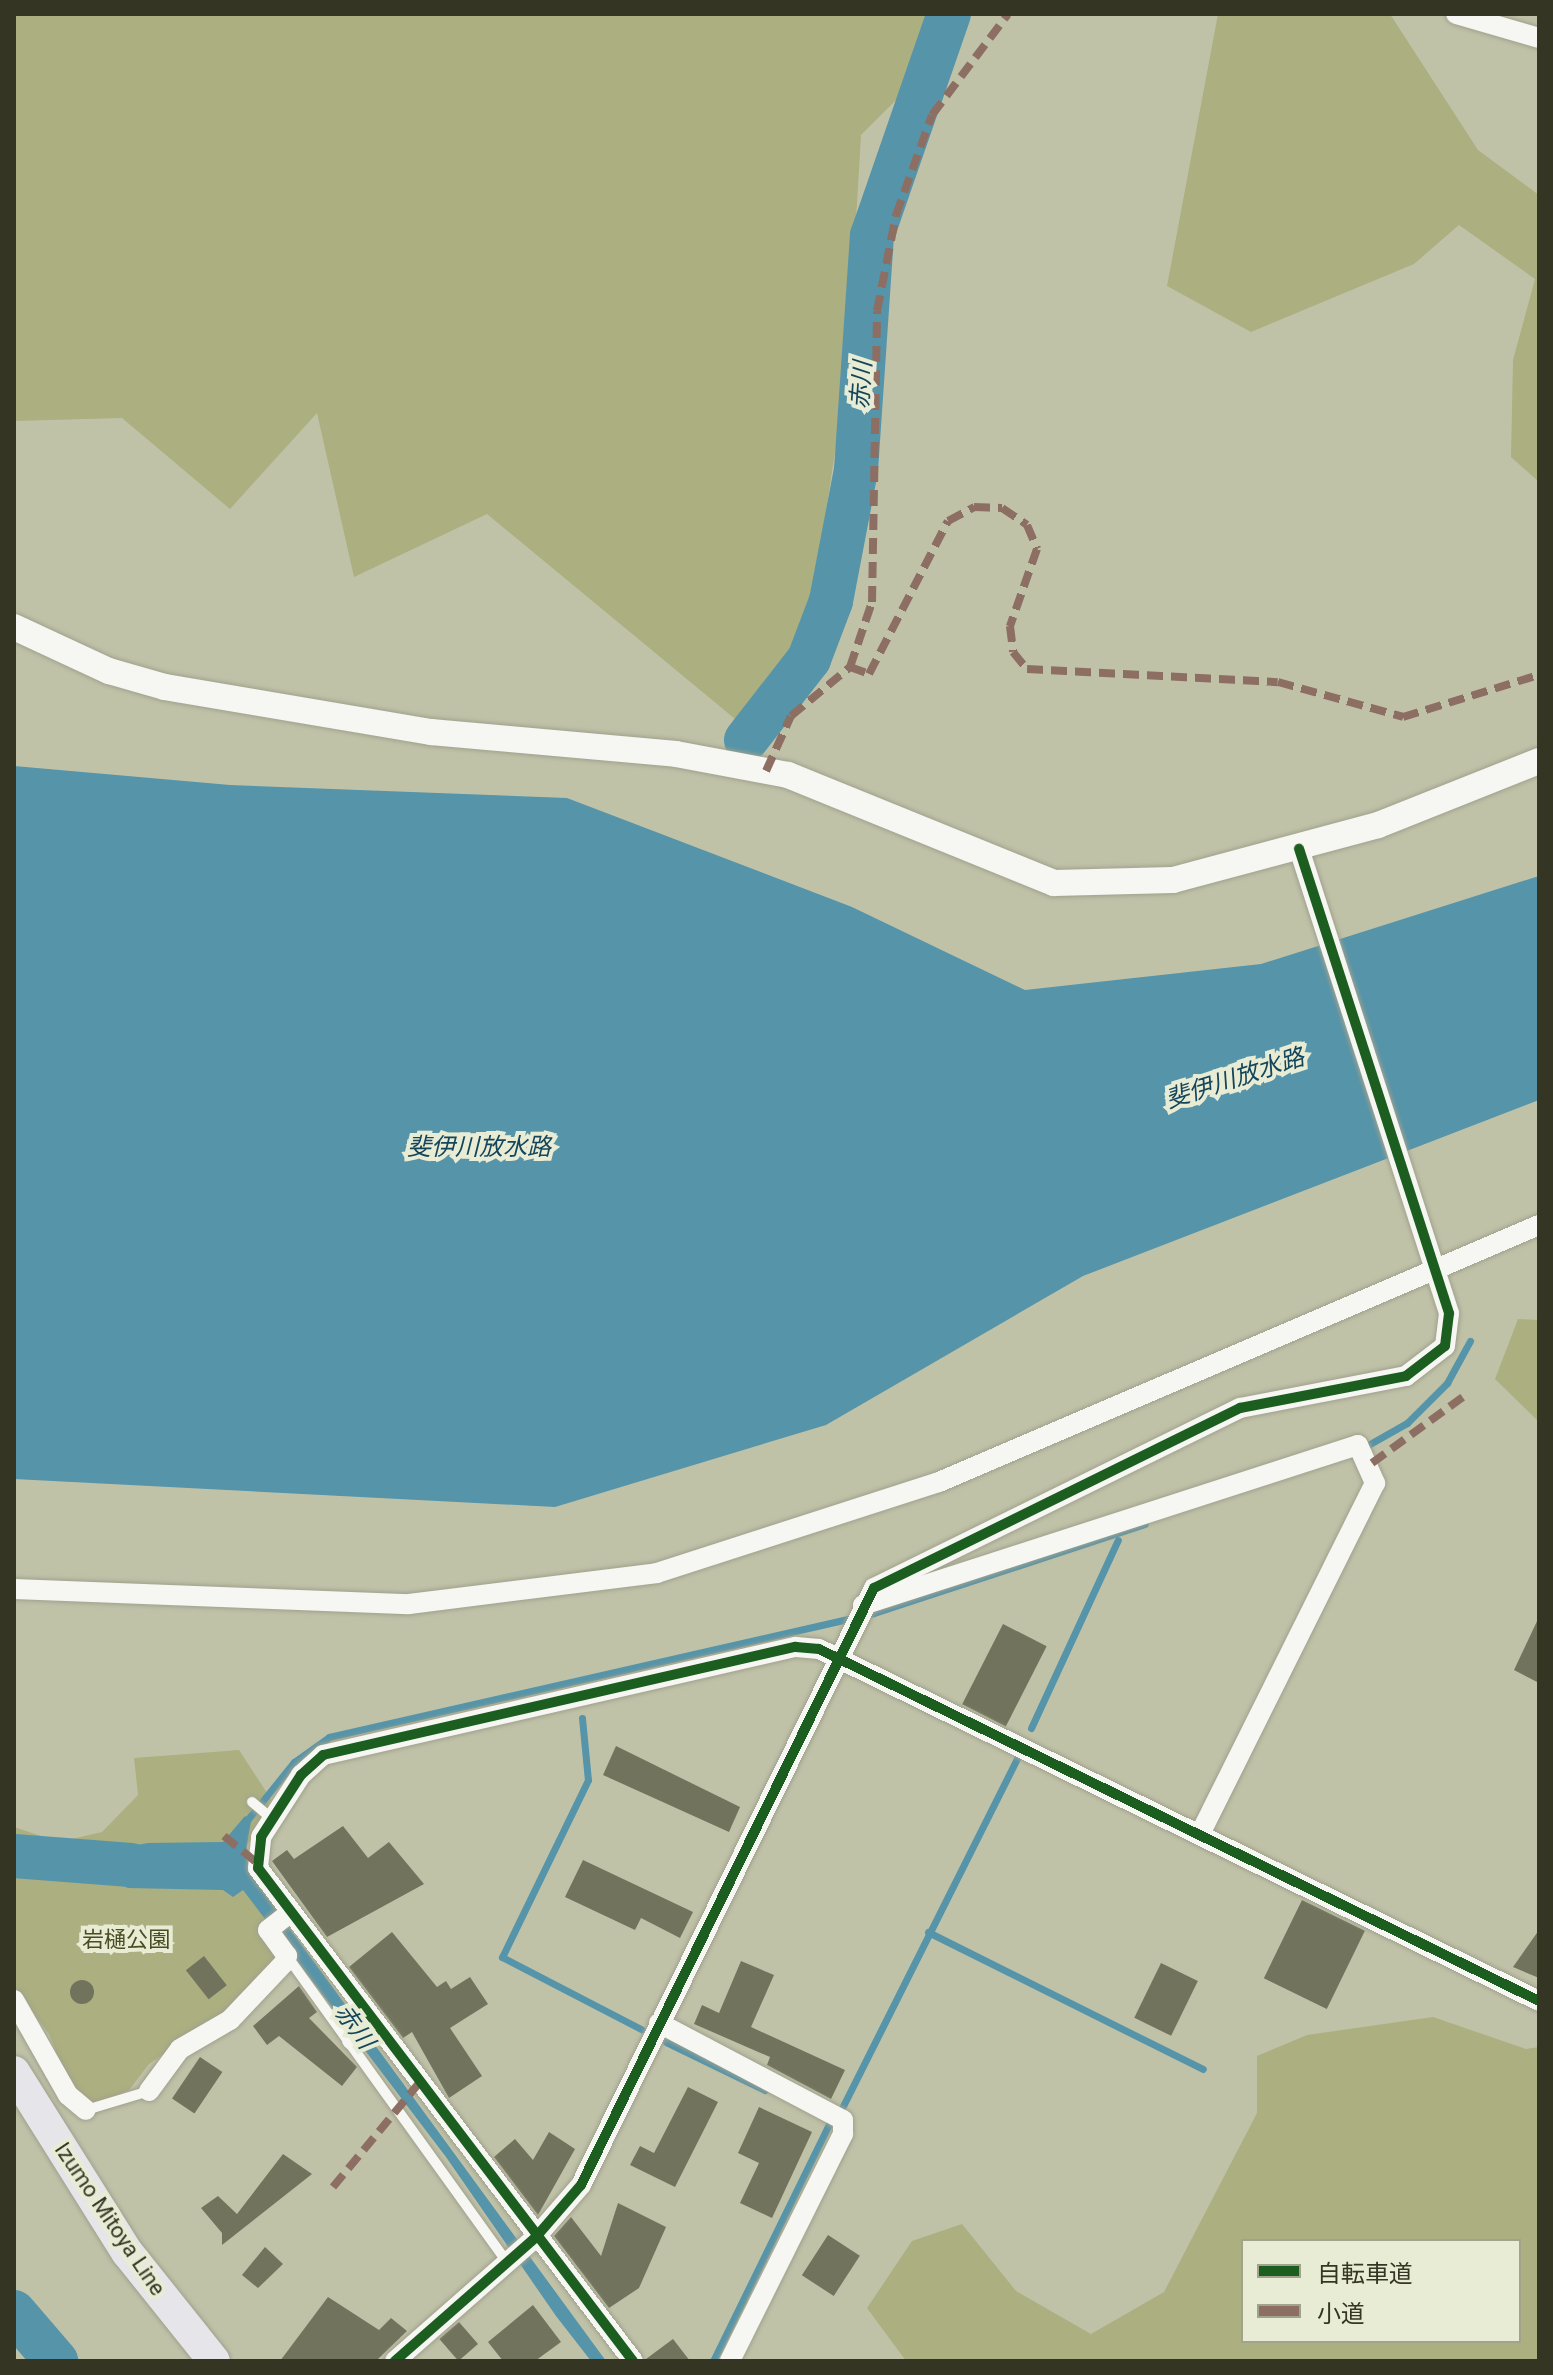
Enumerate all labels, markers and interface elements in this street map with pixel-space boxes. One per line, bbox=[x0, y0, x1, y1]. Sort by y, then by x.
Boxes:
water label: 赤川 bbox=[846, 360, 878, 410]
water label: 斐伊川放水路 bbox=[1162, 1043, 1308, 1115]
water label: 斐伊川放水路 bbox=[407, 1134, 551, 1162]
park label: 岩樋公園 bbox=[82, 1927, 170, 1953]
water label: 赤川 bbox=[328, 1999, 380, 2055]
street label: Izumo Mitoya Line bbox=[49, 2137, 171, 2301]
legend bbox=[1241, 2239, 1521, 2343]
text: 自転車道 bbox=[1317, 2260, 1413, 2288]
text: 小道 bbox=[1317, 2300, 1365, 2328]

